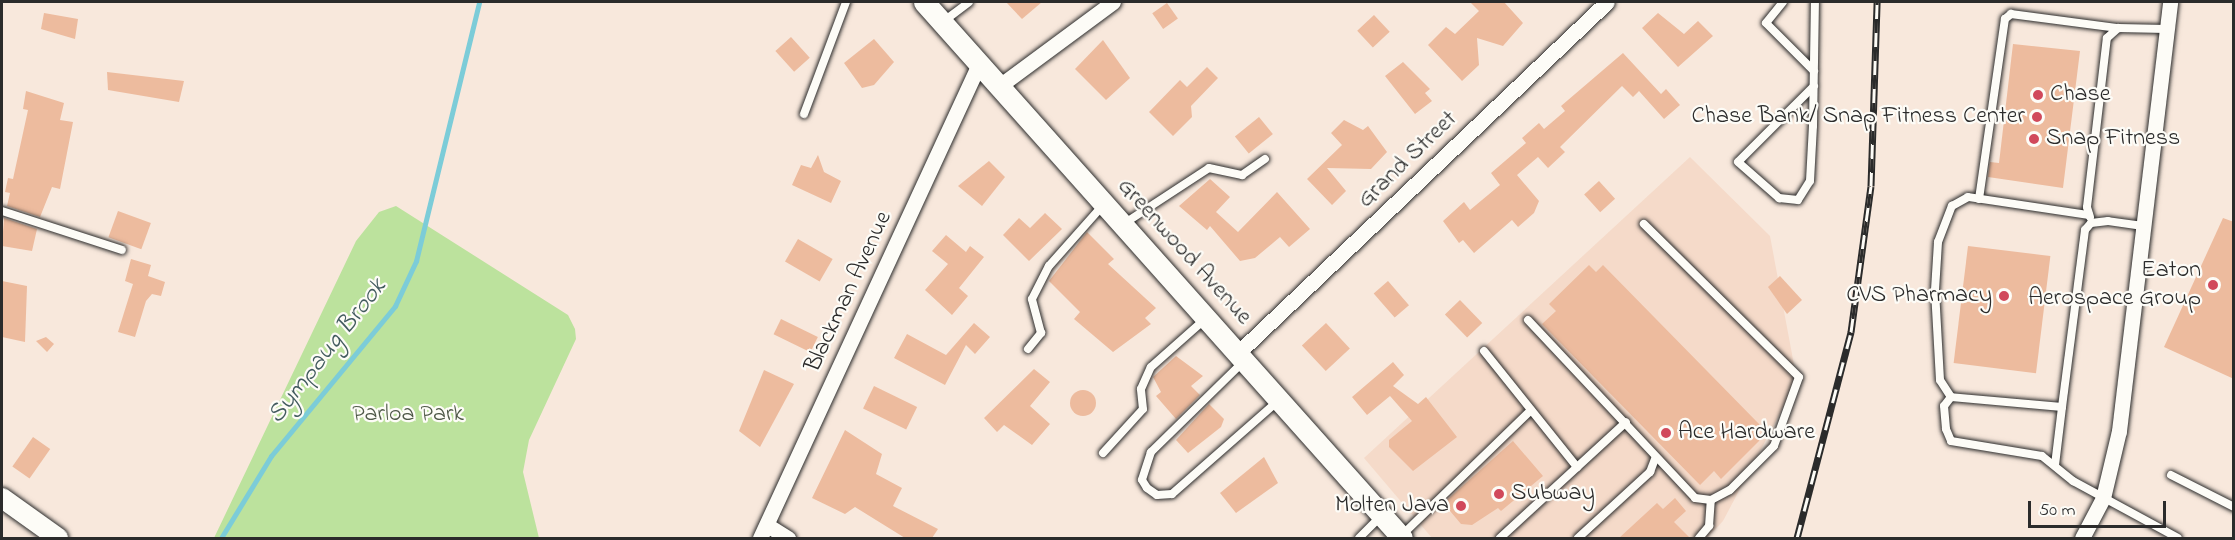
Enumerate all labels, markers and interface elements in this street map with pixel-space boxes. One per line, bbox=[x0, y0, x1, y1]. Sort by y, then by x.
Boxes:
place label: Chase bbox=[2050, 81, 2111, 109]
marker: Chase bbox=[2031, 88, 2045, 102]
place label: Chase Bank/ Snap Fitness Center bbox=[1691, 103, 2025, 131]
street label: Grand Street bbox=[1352, 105, 1464, 215]
marker: Chase Bank/ Snap Fitness Center bbox=[2030, 110, 2044, 124]
place label: Snap Fitness bbox=[2046, 125, 2180, 153]
marker: Snap Fitness bbox=[2027, 132, 2041, 146]
street label: Greenwood Avenue bbox=[1111, 173, 1257, 331]
street label: Blackman Avenue bbox=[799, 207, 899, 377]
place label: Eaton Aerospace Group bbox=[2028, 257, 2201, 313]
water label: Sympaug Brook bbox=[262, 273, 394, 431]
marker: Eaton Aerospace Group bbox=[2206, 278, 2220, 292]
place label: CVS Pharmacy bbox=[1846, 282, 1992, 310]
marker: CVS Pharmacy bbox=[1997, 289, 2011, 303]
park label: Parloa Park bbox=[352, 401, 464, 429]
place label: Ace Hardware bbox=[1678, 419, 1815, 447]
marker: Ace Hardware bbox=[1659, 426, 1673, 440]
place label: Subway bbox=[1511, 480, 1595, 508]
marker: Subway bbox=[1492, 487, 1506, 501]
scale bar bbox=[2031, 489, 2169, 527]
place label: Molten Java bbox=[1335, 492, 1449, 520]
text: 50 m bbox=[2039, 498, 2076, 524]
marker: Molten Java bbox=[1454, 499, 1468, 513]

